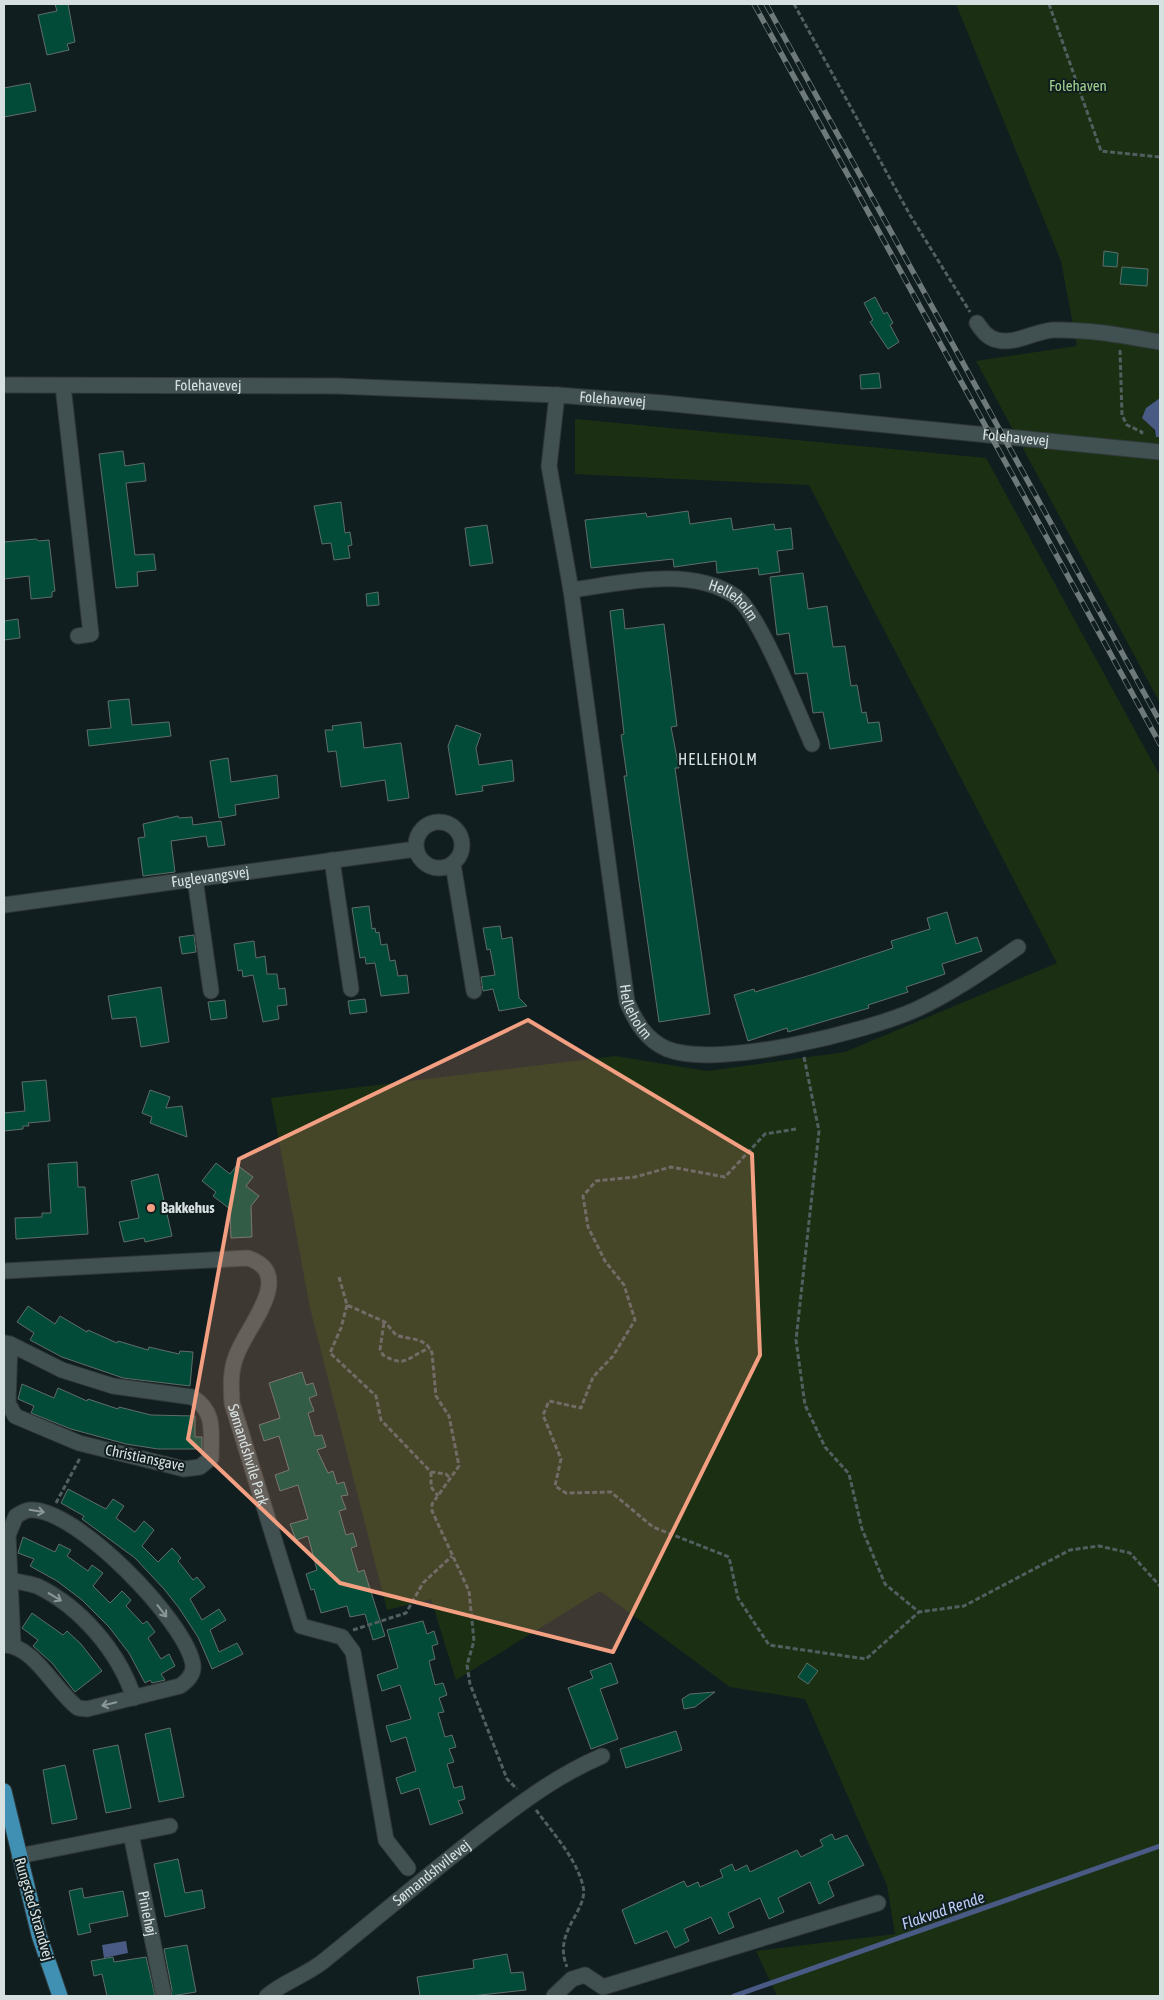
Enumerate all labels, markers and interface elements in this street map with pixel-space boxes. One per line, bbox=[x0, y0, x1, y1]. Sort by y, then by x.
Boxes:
park label: Folehaven bbox=[1049, 77, 1107, 94]
street label: Folehavevej bbox=[175, 377, 241, 394]
street label: Folehavevej bbox=[579, 388, 647, 410]
street label: Folehavevej bbox=[982, 426, 1050, 449]
street label: Helleholm bbox=[707, 576, 762, 624]
district label: HELLEHOLM bbox=[678, 750, 758, 768]
street label: Fuglevangsvej bbox=[170, 863, 250, 890]
street label: Helleholm bbox=[617, 983, 656, 1042]
place label: Bakkehus bbox=[161, 1199, 215, 1216]
marker: Bakkehus bbox=[145, 1202, 157, 1214]
street label: Sømandshvile Park bbox=[225, 1402, 272, 1508]
street label: Christiansgave bbox=[104, 1441, 186, 1474]
one-way arrow bbox=[29, 1507, 45, 1517]
one-way arrow bbox=[48, 1592, 62, 1602]
one-way arrow bbox=[157, 1604, 168, 1617]
one-way arrow bbox=[102, 1700, 118, 1709]
street label: Sømandshvilevej bbox=[389, 1836, 473, 1909]
street label: Rungsted Strandvej bbox=[12, 1855, 57, 1962]
water label: Flakvad Rende bbox=[899, 1887, 987, 1933]
street label: Piniehøj bbox=[135, 1889, 160, 1937]

